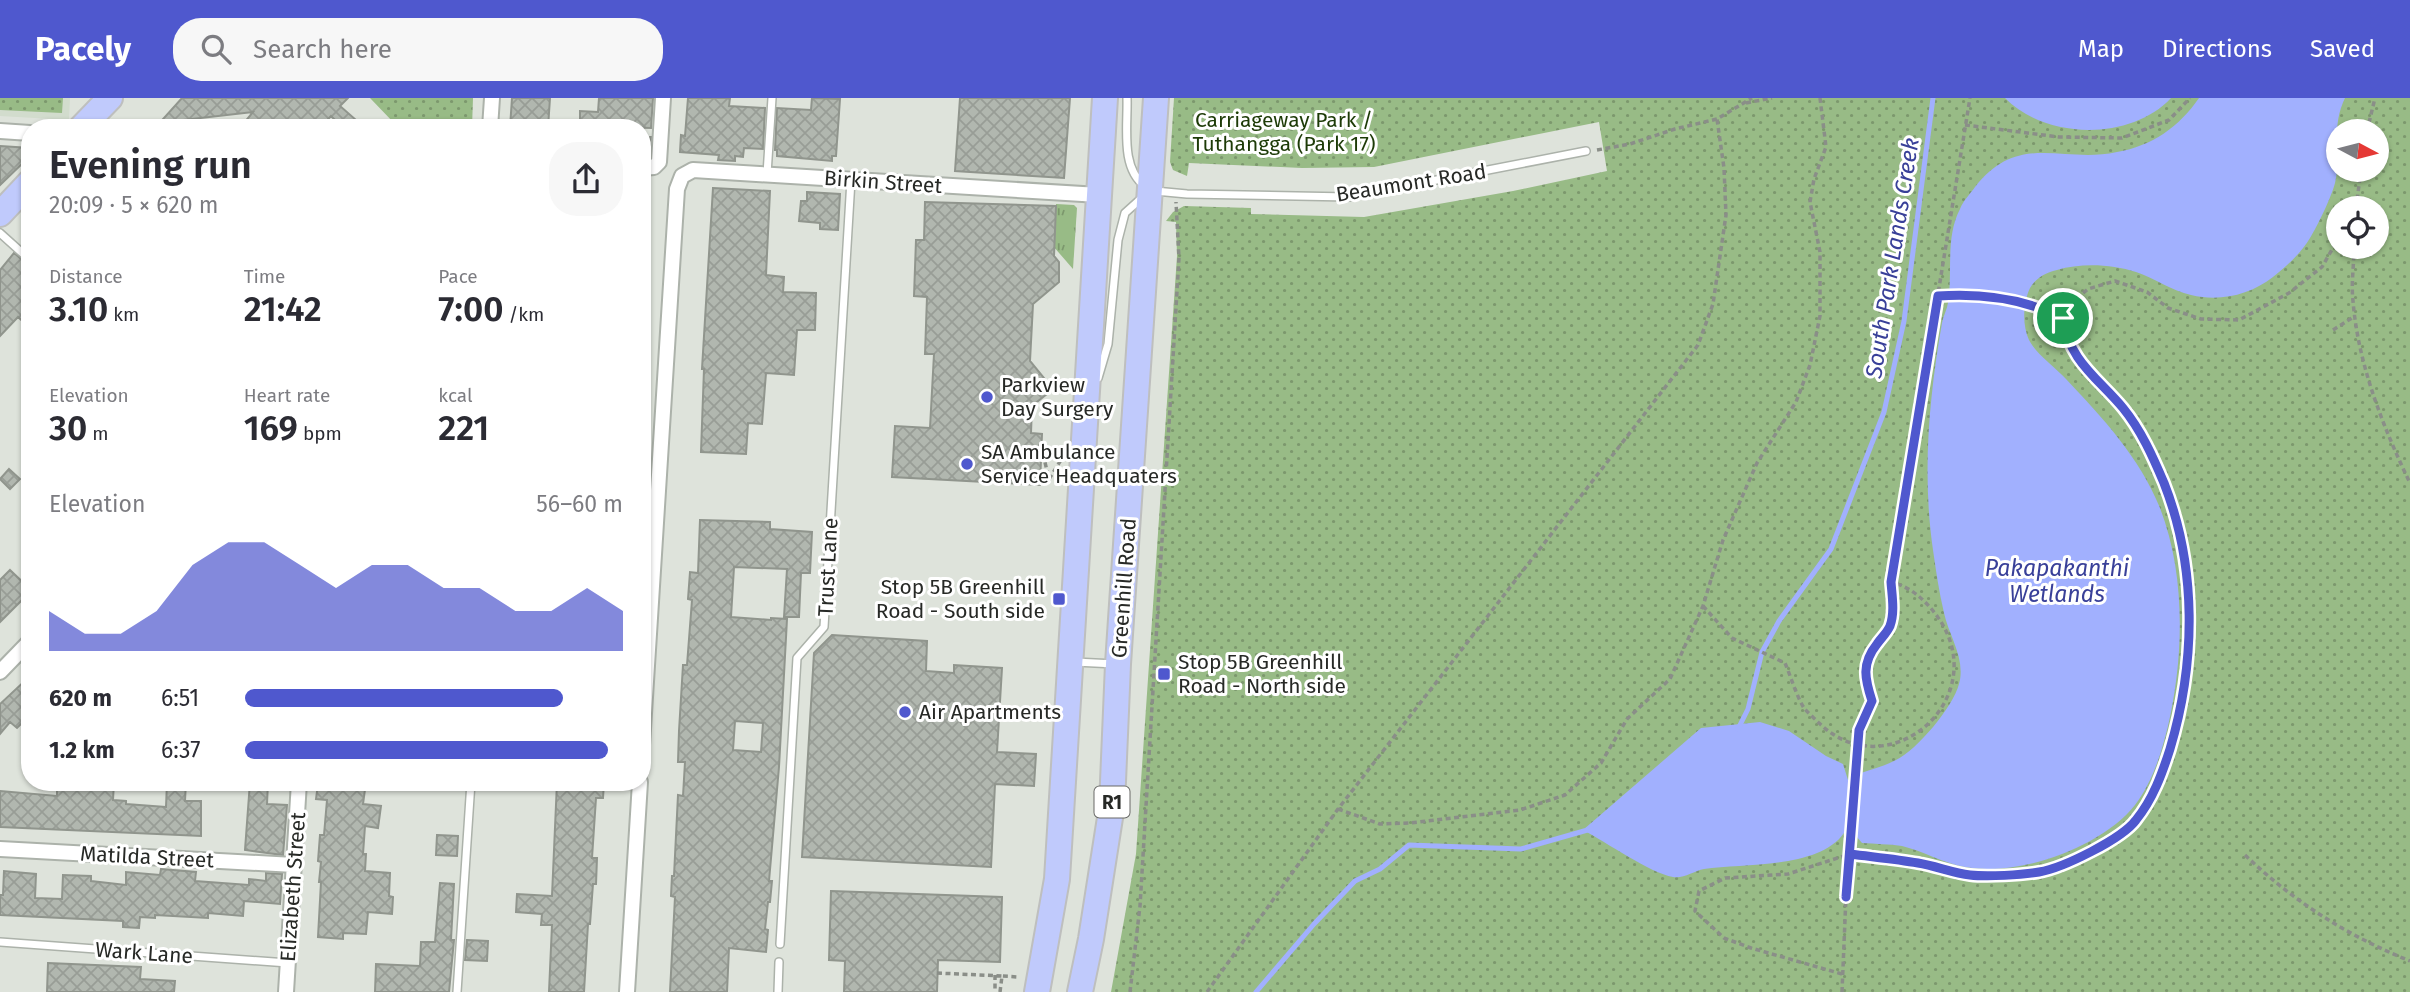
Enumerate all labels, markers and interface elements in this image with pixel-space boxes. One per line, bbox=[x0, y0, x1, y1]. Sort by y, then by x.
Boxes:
search box bbox=[173, 18, 663, 81]
text: Pacely bbox=[35, 29, 131, 69]
icon: search bbox=[197, 30, 235, 68]
text: Search here bbox=[253, 34, 392, 65]
text: Map bbox=[2078, 35, 2124, 63]
text: Directions bbox=[2162, 35, 2272, 63]
text: Saved bbox=[2310, 35, 2375, 63]
park label: Carriageway Park / Tuthangga (Park 17) bbox=[1192, 107, 1376, 157]
north arrow bbox=[2326, 119, 2389, 182]
map controls bbox=[2326, 119, 2389, 259]
water label: South Park Lands Creek bbox=[1859, 136, 1925, 381]
text: Evening run bbox=[49, 142, 252, 188]
button: share bbox=[549, 142, 623, 216]
street label: Beaumont Road bbox=[1334, 158, 1488, 208]
street label: Birkin Street bbox=[823, 165, 943, 199]
text: 20:09 · 5 × 620 m bbox=[49, 191, 218, 219]
button: locate bbox=[2326, 196, 2389, 259]
text: Distance bbox=[49, 265, 123, 288]
text: Time bbox=[244, 265, 285, 288]
text: Pace bbox=[438, 265, 478, 288]
text: 3.10 bbox=[49, 288, 108, 330]
text: 21:42 bbox=[244, 288, 322, 330]
text: 7:00 bbox=[438, 288, 503, 330]
pin bbox=[2033, 288, 2093, 348]
icon: arrive bbox=[2044, 299, 2082, 337]
text: km bbox=[108, 303, 139, 326]
text: /km bbox=[503, 303, 544, 326]
place label: Parkview Day Surgery bbox=[1001, 372, 1114, 422]
text: Elevation bbox=[49, 384, 129, 407]
text: Heart rate bbox=[244, 384, 330, 407]
text: kcal bbox=[438, 384, 473, 407]
marker: Parkview Day Surgery bbox=[979, 389, 995, 405]
text: 30 bbox=[49, 407, 87, 449]
text: 169 bbox=[244, 407, 298, 449]
text: 221 bbox=[438, 407, 489, 449]
text: m bbox=[87, 422, 109, 445]
text: bpm bbox=[298, 422, 342, 445]
place label: SA Ambulance Service Headquaters bbox=[981, 439, 1177, 489]
marker: SA Ambulance Service Headquaters bbox=[959, 456, 975, 472]
text: Elevation bbox=[49, 490, 145, 518]
text: 56–60 m bbox=[536, 490, 623, 518]
street label: Trust Lane bbox=[812, 517, 844, 617]
street label: Greenhill Road bbox=[1106, 517, 1142, 659]
water label: Pakapakanthi Wetlands bbox=[1985, 554, 2130, 608]
place label: Stop 5B Greenhill Road - South side bbox=[876, 574, 1045, 624]
marker: Stop 5B Greenhill Road - South side bbox=[1051, 591, 1067, 607]
place label: Stop 5B Greenhill Road - North side bbox=[1178, 649, 1346, 699]
marker: Stop 5B Greenhill Road - North side bbox=[1156, 666, 1172, 682]
text: 620 m bbox=[49, 684, 112, 712]
text: 6:51 bbox=[161, 684, 199, 712]
place label: Air Apartments bbox=[919, 699, 1061, 725]
marker: Air Apartments bbox=[897, 704, 913, 720]
text: 1.2 km bbox=[49, 736, 115, 764]
text: 6:37 bbox=[161, 736, 201, 764]
road number: R1 bbox=[1094, 786, 1130, 818]
street label: Elizabeth Street bbox=[275, 811, 311, 963]
street label: Matilda Street bbox=[79, 841, 215, 874]
street label: Wark Lane bbox=[94, 937, 194, 969]

